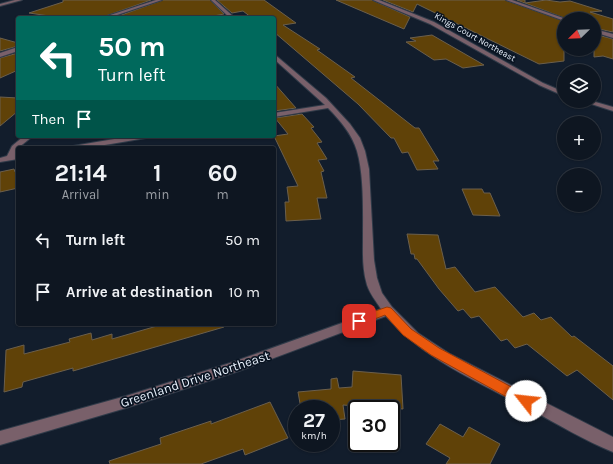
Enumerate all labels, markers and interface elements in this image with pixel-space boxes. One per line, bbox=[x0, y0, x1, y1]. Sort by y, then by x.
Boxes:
street label: Kings Court Northeast bbox=[433, 11, 518, 64]
north arrow bbox=[557, 12, 601, 56]
map controls bbox=[557, 12, 601, 212]
text: 50 m bbox=[98, 30, 166, 63]
icon: left bbox=[32, 32, 84, 84]
text: Turn left bbox=[98, 64, 166, 86]
button: layers bbox=[557, 64, 601, 108]
icon: arrive bbox=[73, 108, 95, 130]
text: Then bbox=[32, 110, 65, 128]
button: + bbox=[557, 116, 601, 160]
text: 21:14 bbox=[54, 159, 107, 187]
text: 1 bbox=[153, 159, 162, 187]
text: 60 bbox=[208, 159, 237, 187]
button: − bbox=[557, 168, 601, 212]
text: Arrival bbox=[62, 187, 100, 202]
text: min bbox=[145, 187, 169, 202]
text: m bbox=[217, 187, 229, 202]
icon: left bbox=[32, 229, 54, 251]
text: Turn left bbox=[66, 231, 125, 249]
text: 50 m bbox=[225, 231, 260, 249]
icon: arrive bbox=[32, 281, 54, 303]
text: Arrive at destination bbox=[66, 283, 213, 301]
text: 10 m bbox=[229, 283, 260, 301]
pin bbox=[342, 304, 376, 338]
icon: arrive bbox=[348, 310, 370, 332]
street label: Greenland Drive Northeast bbox=[118, 348, 272, 410]
position arrow bbox=[505, 380, 547, 422]
speed limit sign: 30 bbox=[348, 400, 400, 452]
text: 27 bbox=[303, 409, 325, 432]
text: km/h bbox=[301, 430, 327, 442]

